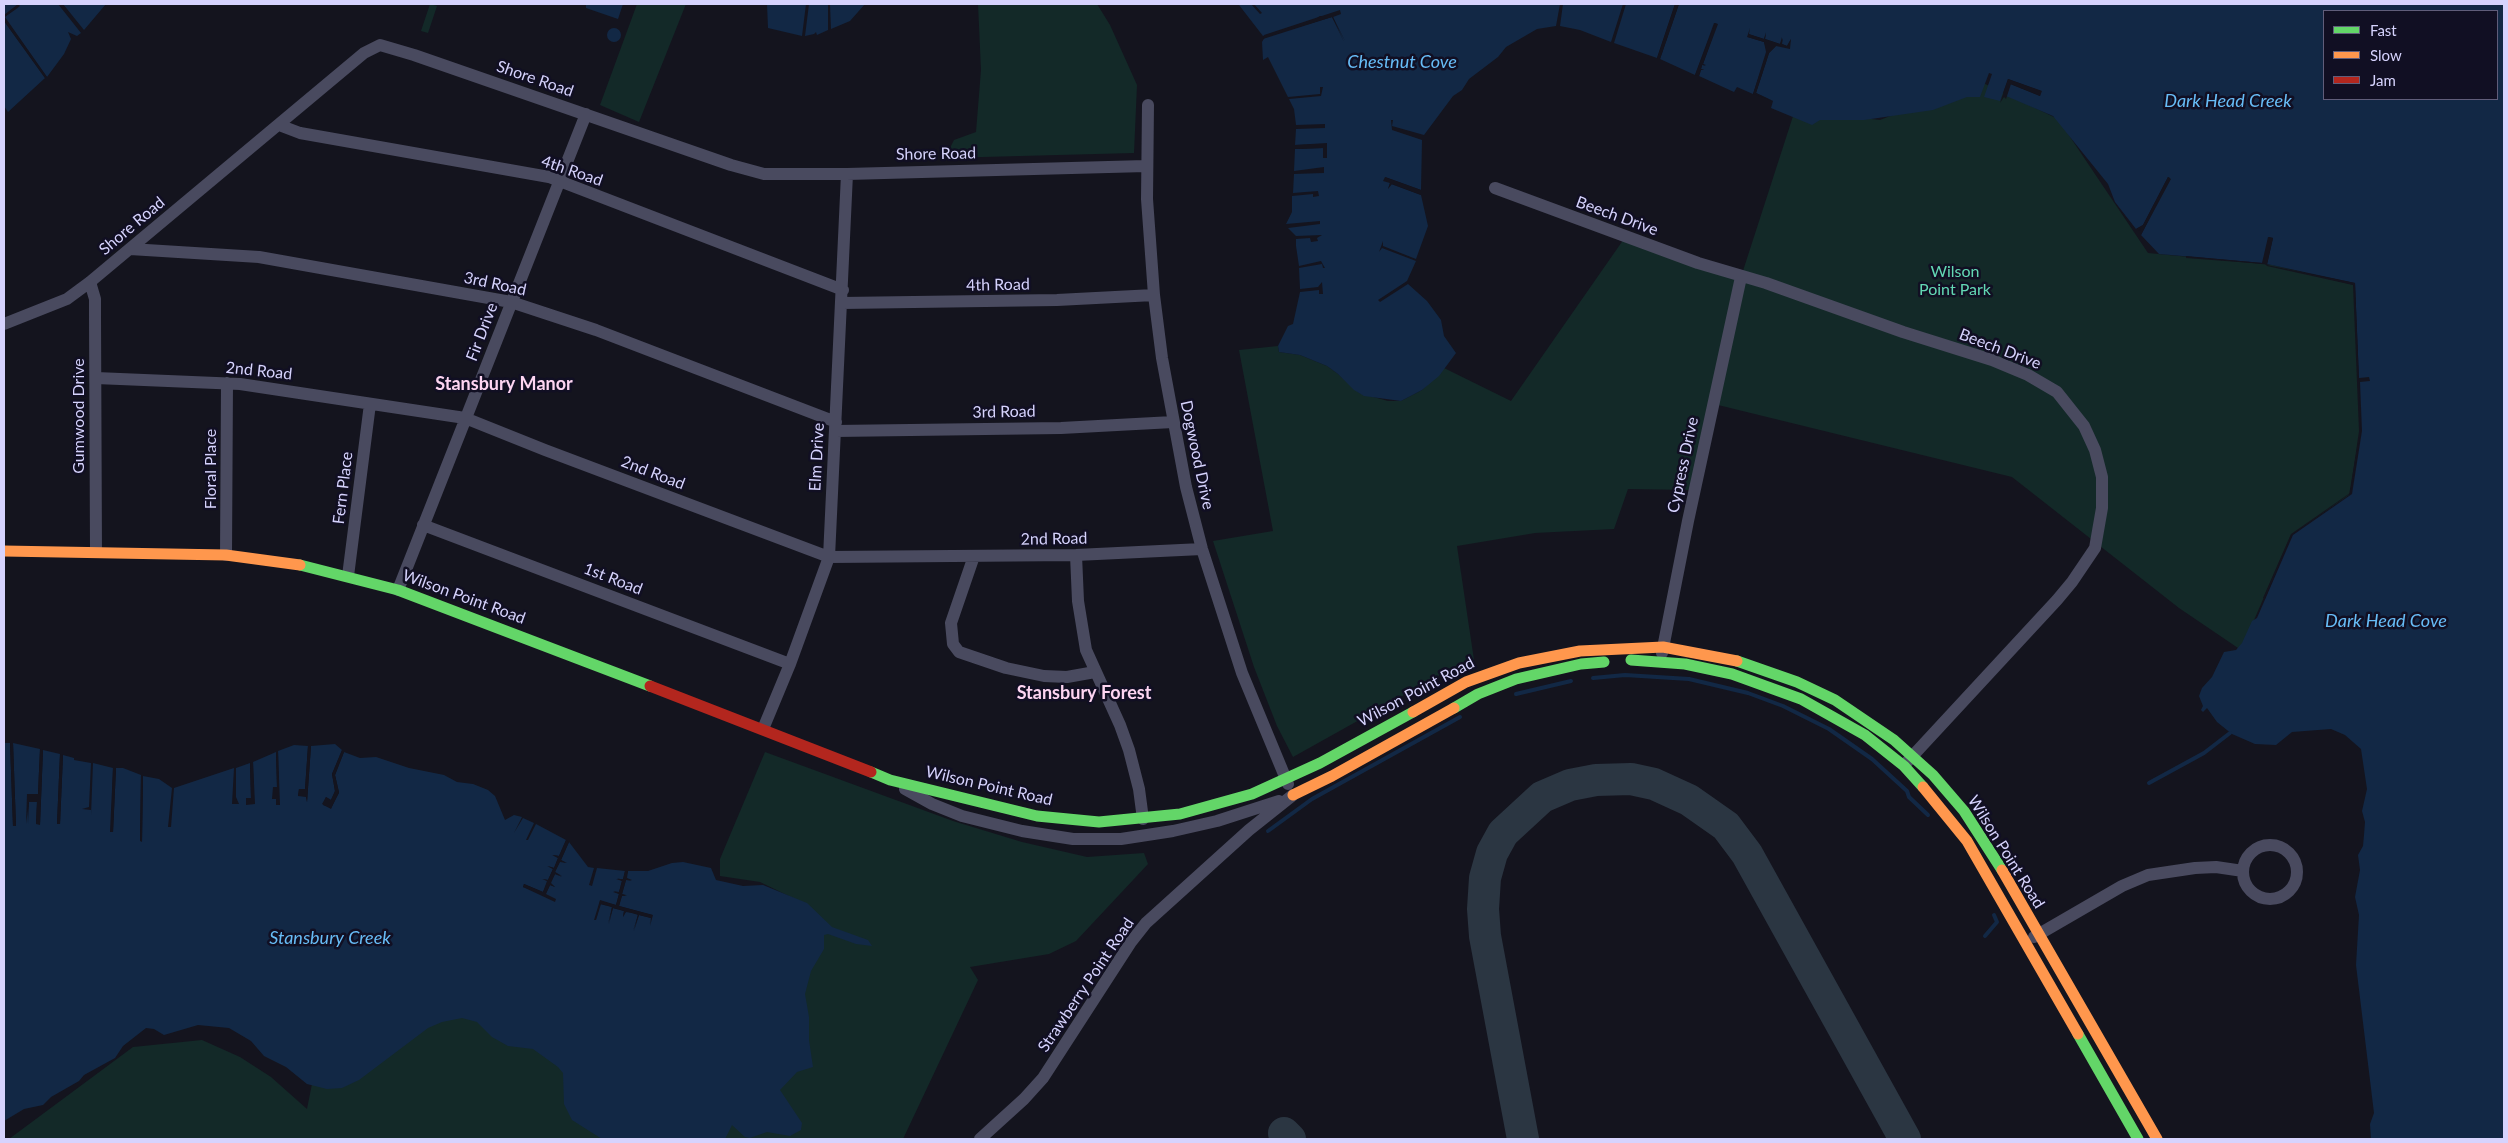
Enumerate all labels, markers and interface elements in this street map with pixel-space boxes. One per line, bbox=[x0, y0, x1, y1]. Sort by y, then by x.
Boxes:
legend bbox=[2323, 10, 2498, 100]
text: Fast bbox=[2370, 21, 2397, 39]
text: Slow bbox=[2370, 46, 2402, 64]
water label: Chestnut Cove bbox=[1347, 51, 1457, 73]
street label: Shore Road bbox=[494, 57, 576, 101]
text: Jam bbox=[2370, 71, 2396, 89]
water label: Dark Head Creek bbox=[2164, 90, 2292, 112]
street label: Shore Road bbox=[896, 144, 976, 164]
street label: 4th Road bbox=[539, 152, 605, 190]
street label: Beech Drive bbox=[1573, 192, 1661, 240]
street label: Shore Road bbox=[95, 193, 169, 259]
park label: Wilson Point Park bbox=[1919, 262, 1991, 300]
street label: 3rd Road bbox=[462, 268, 528, 300]
street label: 4th Road bbox=[966, 275, 1030, 295]
street label: Fir Drive bbox=[462, 300, 502, 364]
street label: Beech Drive bbox=[1956, 325, 2044, 373]
street label: Gumwood Drive bbox=[69, 358, 89, 474]
street label: 2nd Road bbox=[225, 358, 293, 384]
district label: Stansbury Manor bbox=[435, 373, 573, 395]
street label: Dogwood Drive bbox=[1176, 399, 1218, 511]
street label: 3rd Road bbox=[972, 402, 1036, 422]
street label: Cypress Drive bbox=[1663, 415, 1703, 515]
street label: Elm Drive bbox=[806, 422, 828, 492]
street label: Floral Place bbox=[201, 429, 221, 509]
street label: Fern Place bbox=[329, 451, 357, 525]
street label: 2nd Road bbox=[618, 452, 688, 494]
street label: 2nd Road bbox=[1020, 529, 1088, 549]
street label: 1st Road bbox=[581, 559, 645, 599]
street label: Wilson Point Road bbox=[400, 566, 528, 628]
water label: Dark Head Cove bbox=[2325, 610, 2447, 632]
street label: Wilson Point Road bbox=[1354, 653, 1478, 731]
district label: Stansbury Forest bbox=[1017, 682, 1151, 704]
street label: Wilson Point Road bbox=[924, 762, 1054, 810]
street label: Wilson Point Road bbox=[1964, 792, 2048, 912]
street label: Strawberry Point Road bbox=[1034, 914, 1138, 1056]
water label: Stansbury Creek bbox=[269, 927, 391, 949]

